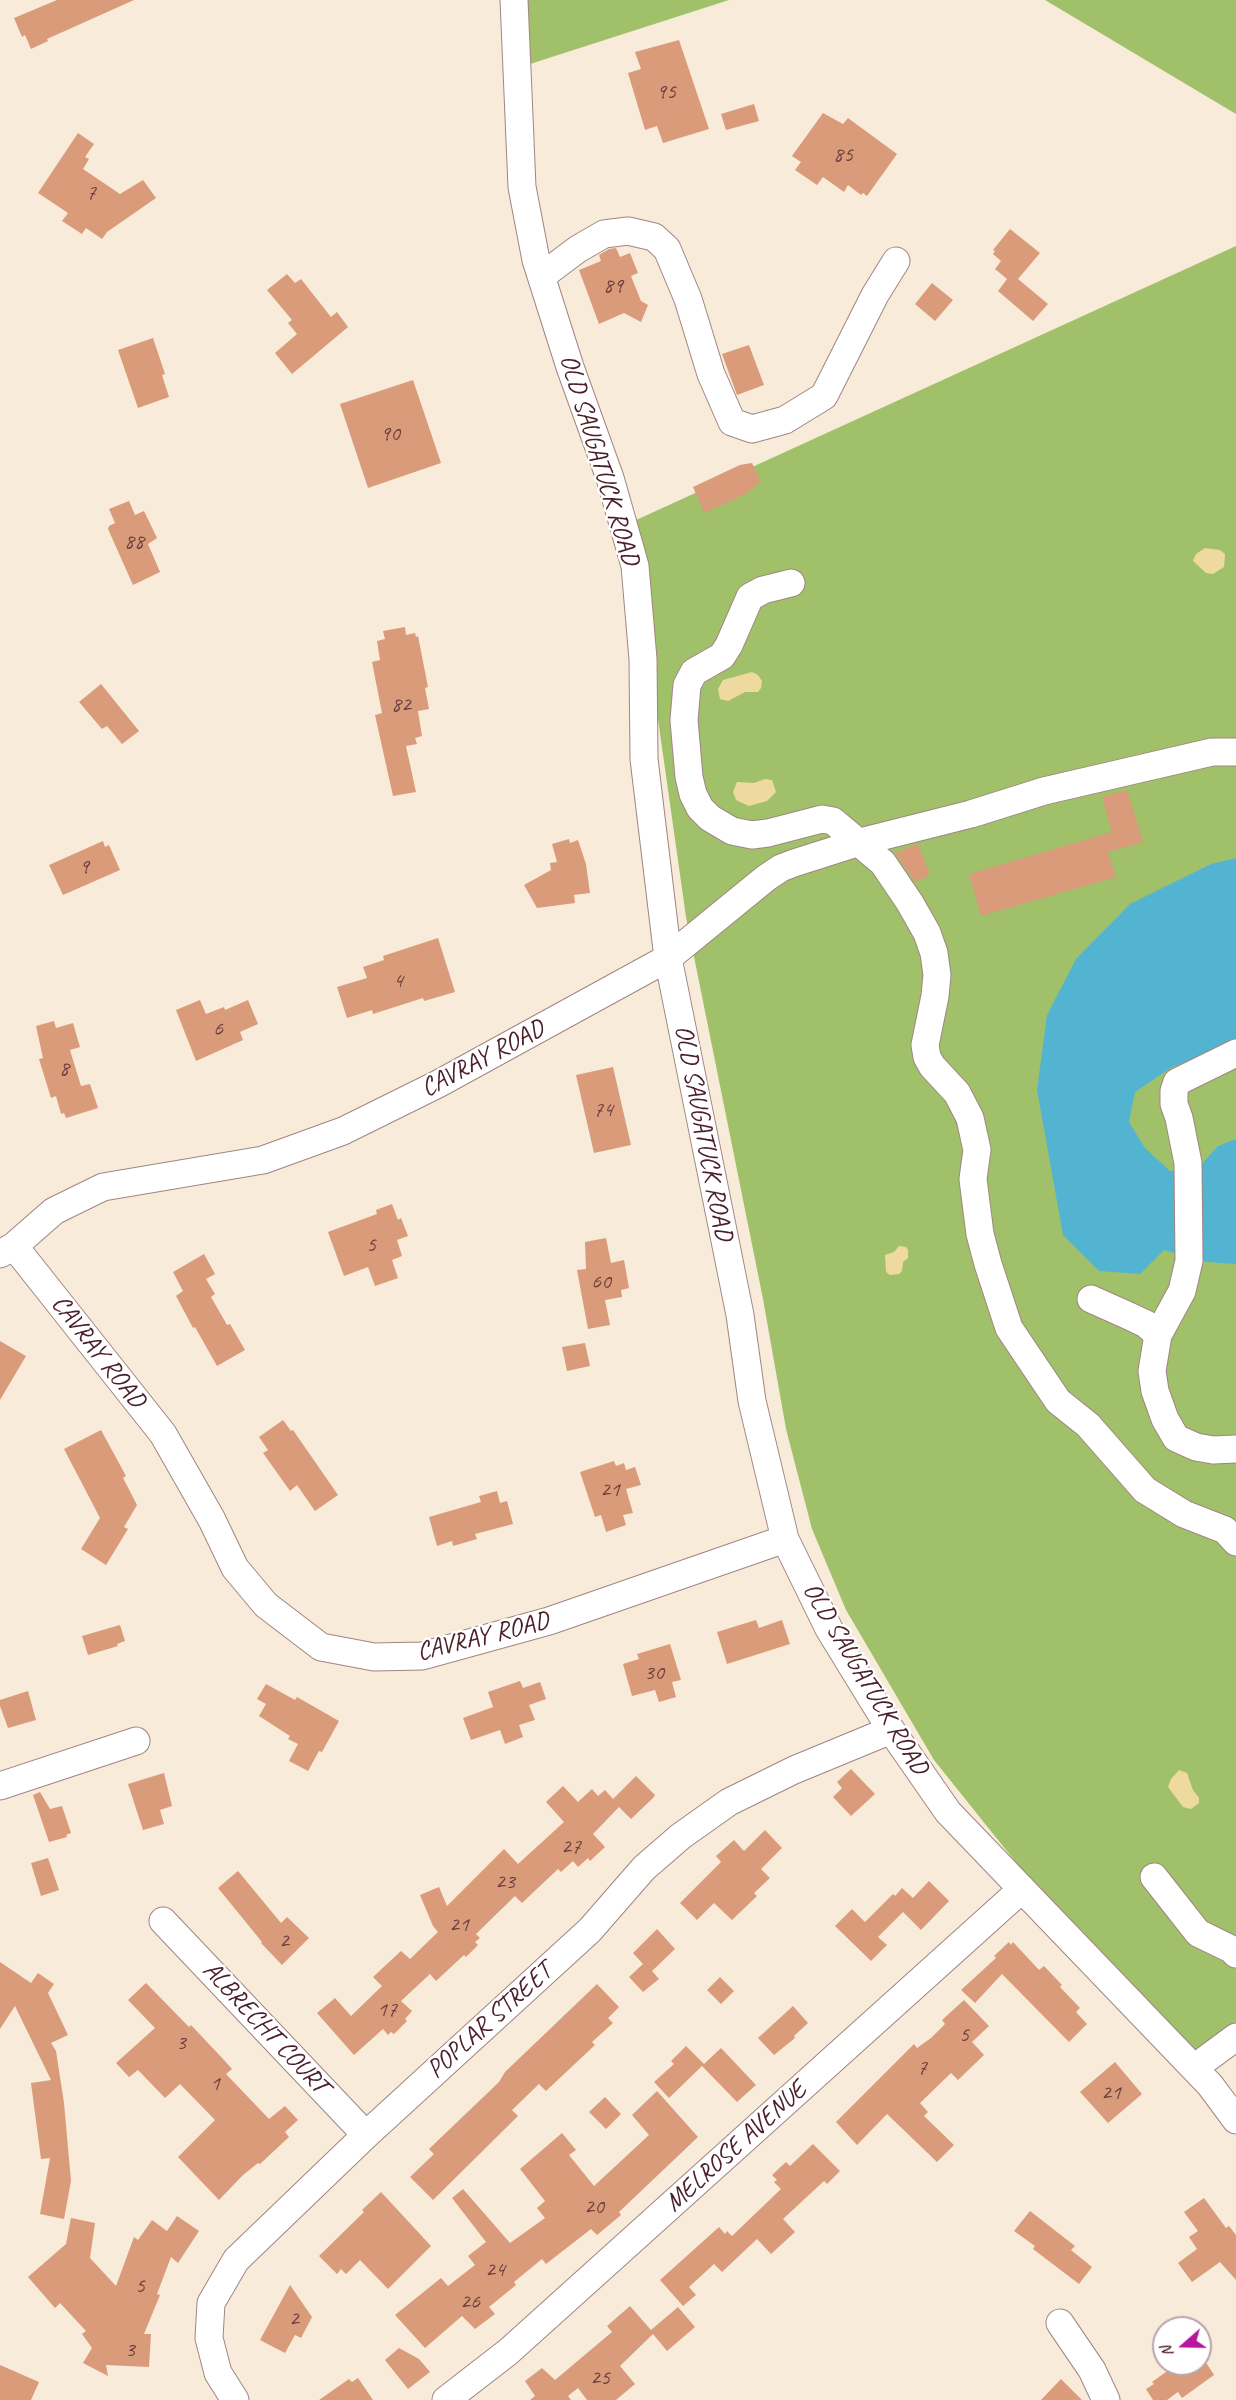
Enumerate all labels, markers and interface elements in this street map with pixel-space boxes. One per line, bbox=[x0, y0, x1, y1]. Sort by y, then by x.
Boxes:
house number: 95 bbox=[656, 79, 676, 105]
house number: 85 bbox=[833, 142, 853, 168]
house number: 7 bbox=[86, 180, 96, 206]
house number: 89 bbox=[603, 273, 623, 299]
street label: OLD SAUGATUCK ROAD bbox=[552, 351, 646, 569]
house number: 90 bbox=[380, 421, 400, 447]
house number: 88 bbox=[124, 529, 144, 555]
house number: 82 bbox=[391, 692, 411, 718]
house number: 9 bbox=[79, 854, 89, 880]
house number: 4 bbox=[393, 968, 403, 994]
street label: CAVRAY ROAD bbox=[416, 1014, 550, 1104]
house number: 6 bbox=[213, 1016, 223, 1042]
street label: OLD SAUGATUCK ROAD bbox=[667, 1023, 739, 1243]
house number: 8 bbox=[59, 1056, 69, 1082]
house number: 74 bbox=[593, 1097, 613, 1123]
house number: 5 bbox=[366, 1232, 376, 1258]
house number: 60 bbox=[591, 1269, 611, 1295]
street label: CAVRAY ROAD bbox=[44, 1289, 152, 1415]
house number: 21 bbox=[600, 1477, 620, 1503]
street label: OLD SAUGATUCK ROAD bbox=[795, 1577, 935, 1781]
street label: CAVRAY ROAD bbox=[414, 1606, 552, 1668]
house number: 30 bbox=[644, 1660, 664, 1686]
house number: 27 bbox=[561, 1834, 581, 1860]
house number: 23 bbox=[495, 1869, 515, 1895]
house number: 21 bbox=[449, 1912, 469, 1938]
house number: 2 bbox=[279, 1928, 289, 1954]
street label: ALBRECHT COURT bbox=[196, 1955, 334, 2101]
street label: POPLAR STREET bbox=[421, 1956, 559, 2086]
house number: 17 bbox=[377, 1997, 397, 2023]
house number: 5 bbox=[959, 2022, 969, 2048]
house number: 3 bbox=[176, 2030, 186, 2056]
house number: 7 bbox=[917, 2055, 927, 2081]
house number: 1 bbox=[210, 2071, 220, 2097]
street label: MELROSE AVENUE bbox=[659, 2075, 813, 2219]
house number: 21 bbox=[1101, 2080, 1121, 2106]
house number: 20 bbox=[584, 2194, 604, 2220]
house number: 24 bbox=[485, 2257, 505, 2283]
house number: 5 bbox=[135, 2273, 145, 2299]
house number: 26 bbox=[460, 2289, 480, 2315]
house number: 2 bbox=[289, 2306, 299, 2332]
north arrow bbox=[1152, 2316, 1212, 2376]
house number: 3 bbox=[125, 2337, 135, 2363]
text: N bbox=[1156, 2343, 1178, 2360]
house number: 25 bbox=[590, 2365, 610, 2391]

